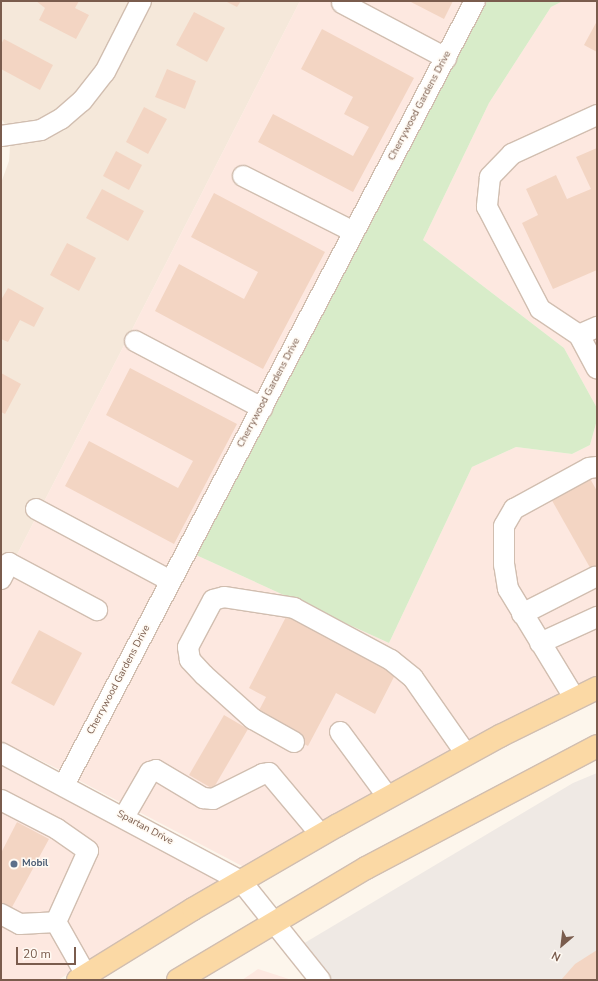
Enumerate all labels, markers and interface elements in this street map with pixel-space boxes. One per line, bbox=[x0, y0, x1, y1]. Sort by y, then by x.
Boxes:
street label: Cherrywood Gardens Drive bbox=[386, 49, 454, 163]
street label: Cherrywood Gardens Drive bbox=[235, 336, 303, 450]
street label: Cherrywood Gardens Drive bbox=[85, 623, 153, 737]
street label: Spartan Drive bbox=[115, 808, 175, 848]
place label: Mobil bbox=[22, 858, 48, 870]
marker: Mobil bbox=[9, 859, 19, 869]
north arrow bbox=[542, 925, 582, 965]
scale bar bbox=[18, 939, 78, 965]
text: 20 m bbox=[23, 946, 51, 962]
text: N bbox=[549, 947, 563, 965]

